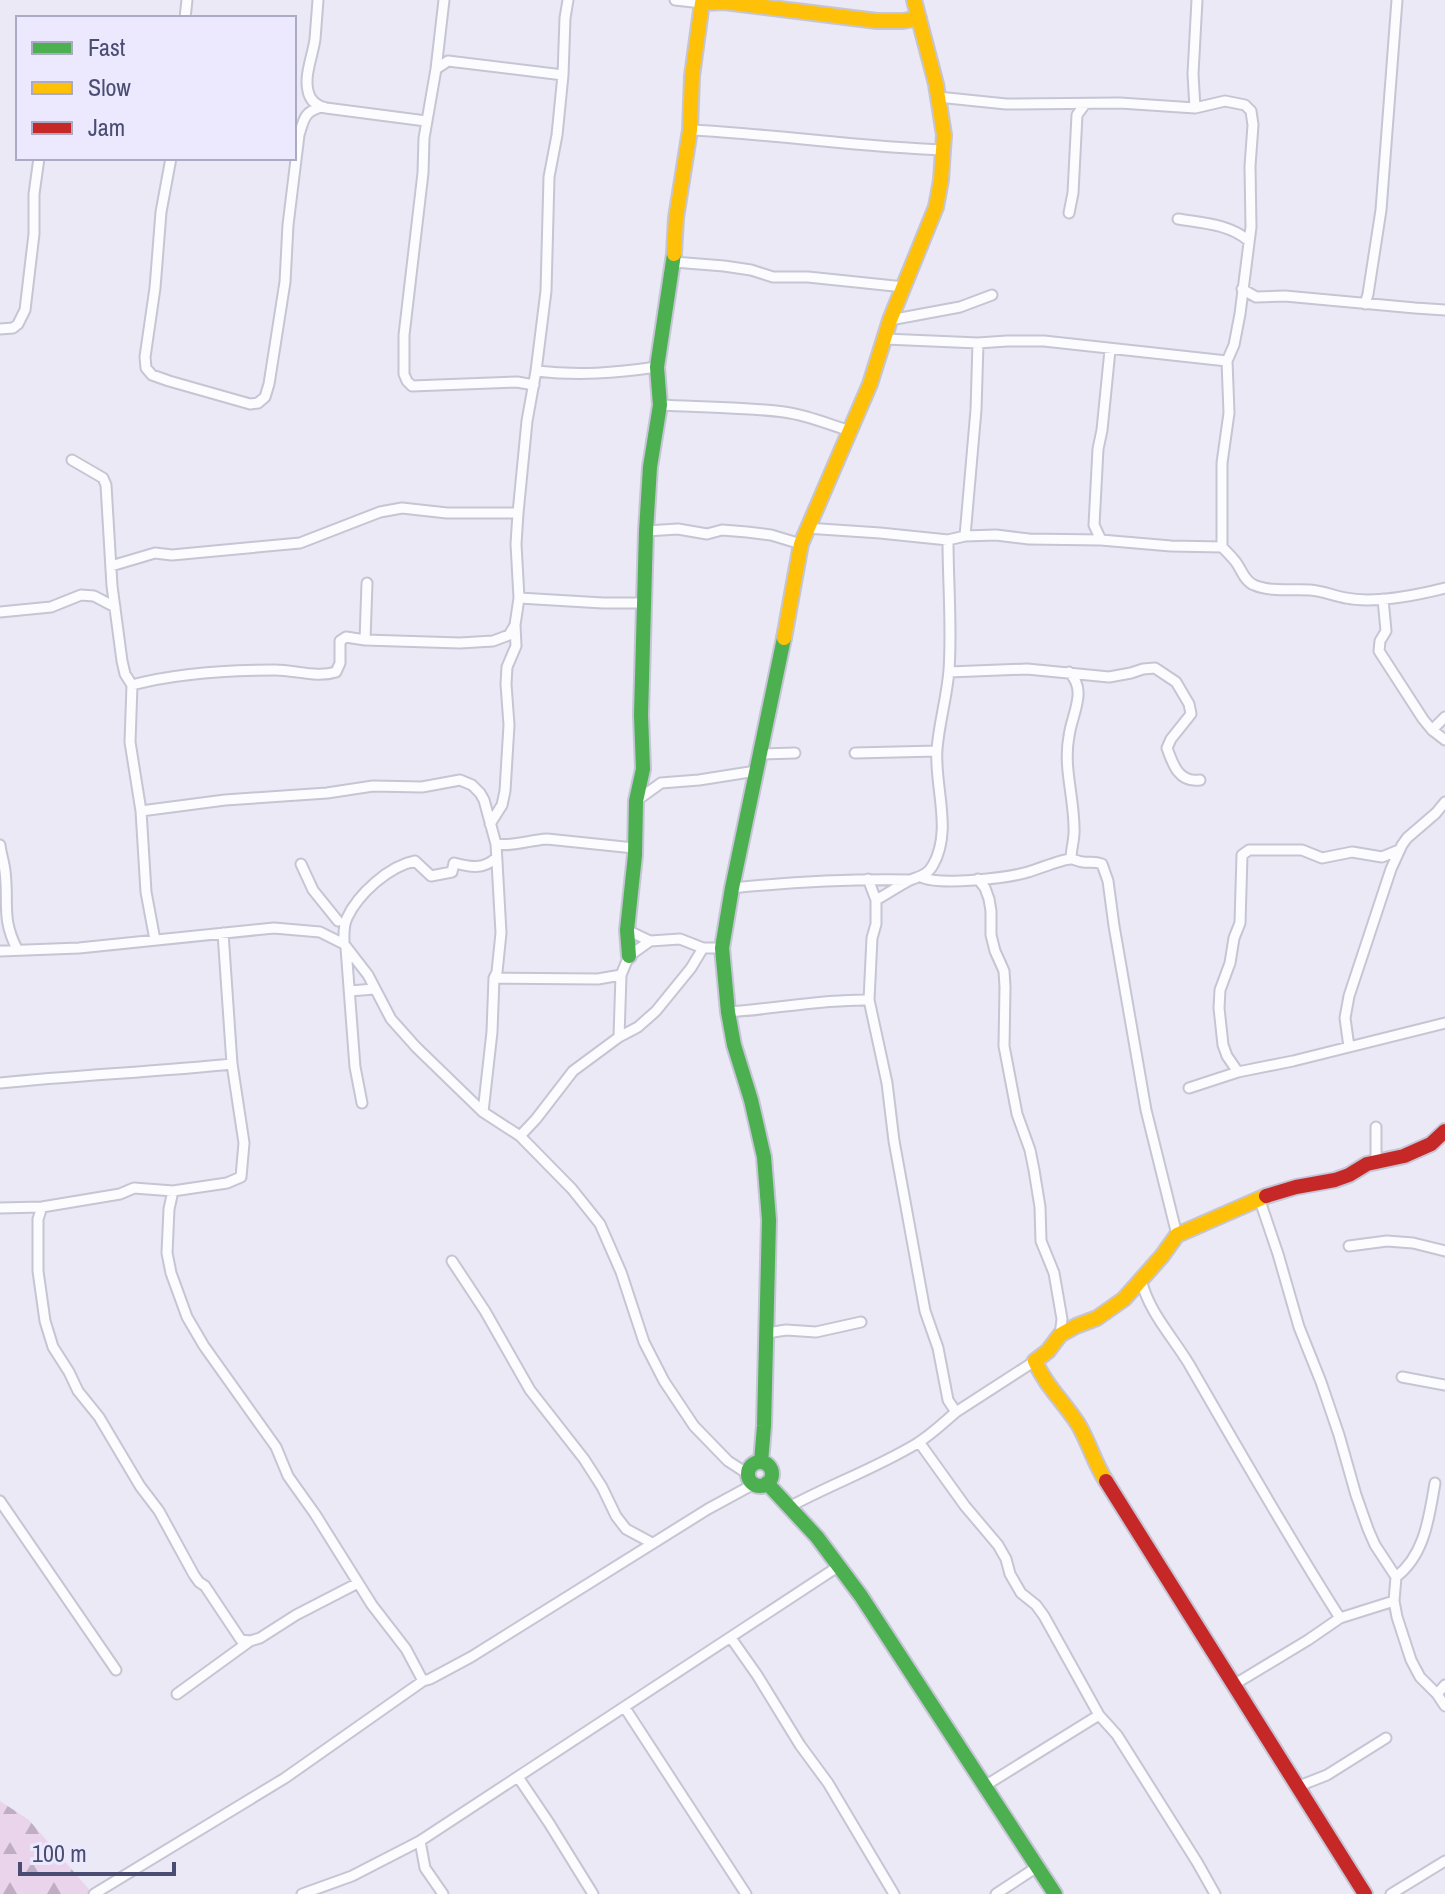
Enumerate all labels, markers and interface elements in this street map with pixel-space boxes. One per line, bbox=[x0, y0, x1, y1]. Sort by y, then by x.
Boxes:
legend bbox=[16, 16, 296, 160]
text: Fast bbox=[88, 31, 126, 63]
text: Slow bbox=[88, 71, 131, 103]
text: Jam bbox=[88, 111, 125, 143]
scale bar bbox=[20, 1826, 174, 1876]
text: 100 m bbox=[32, 1837, 87, 1869]

